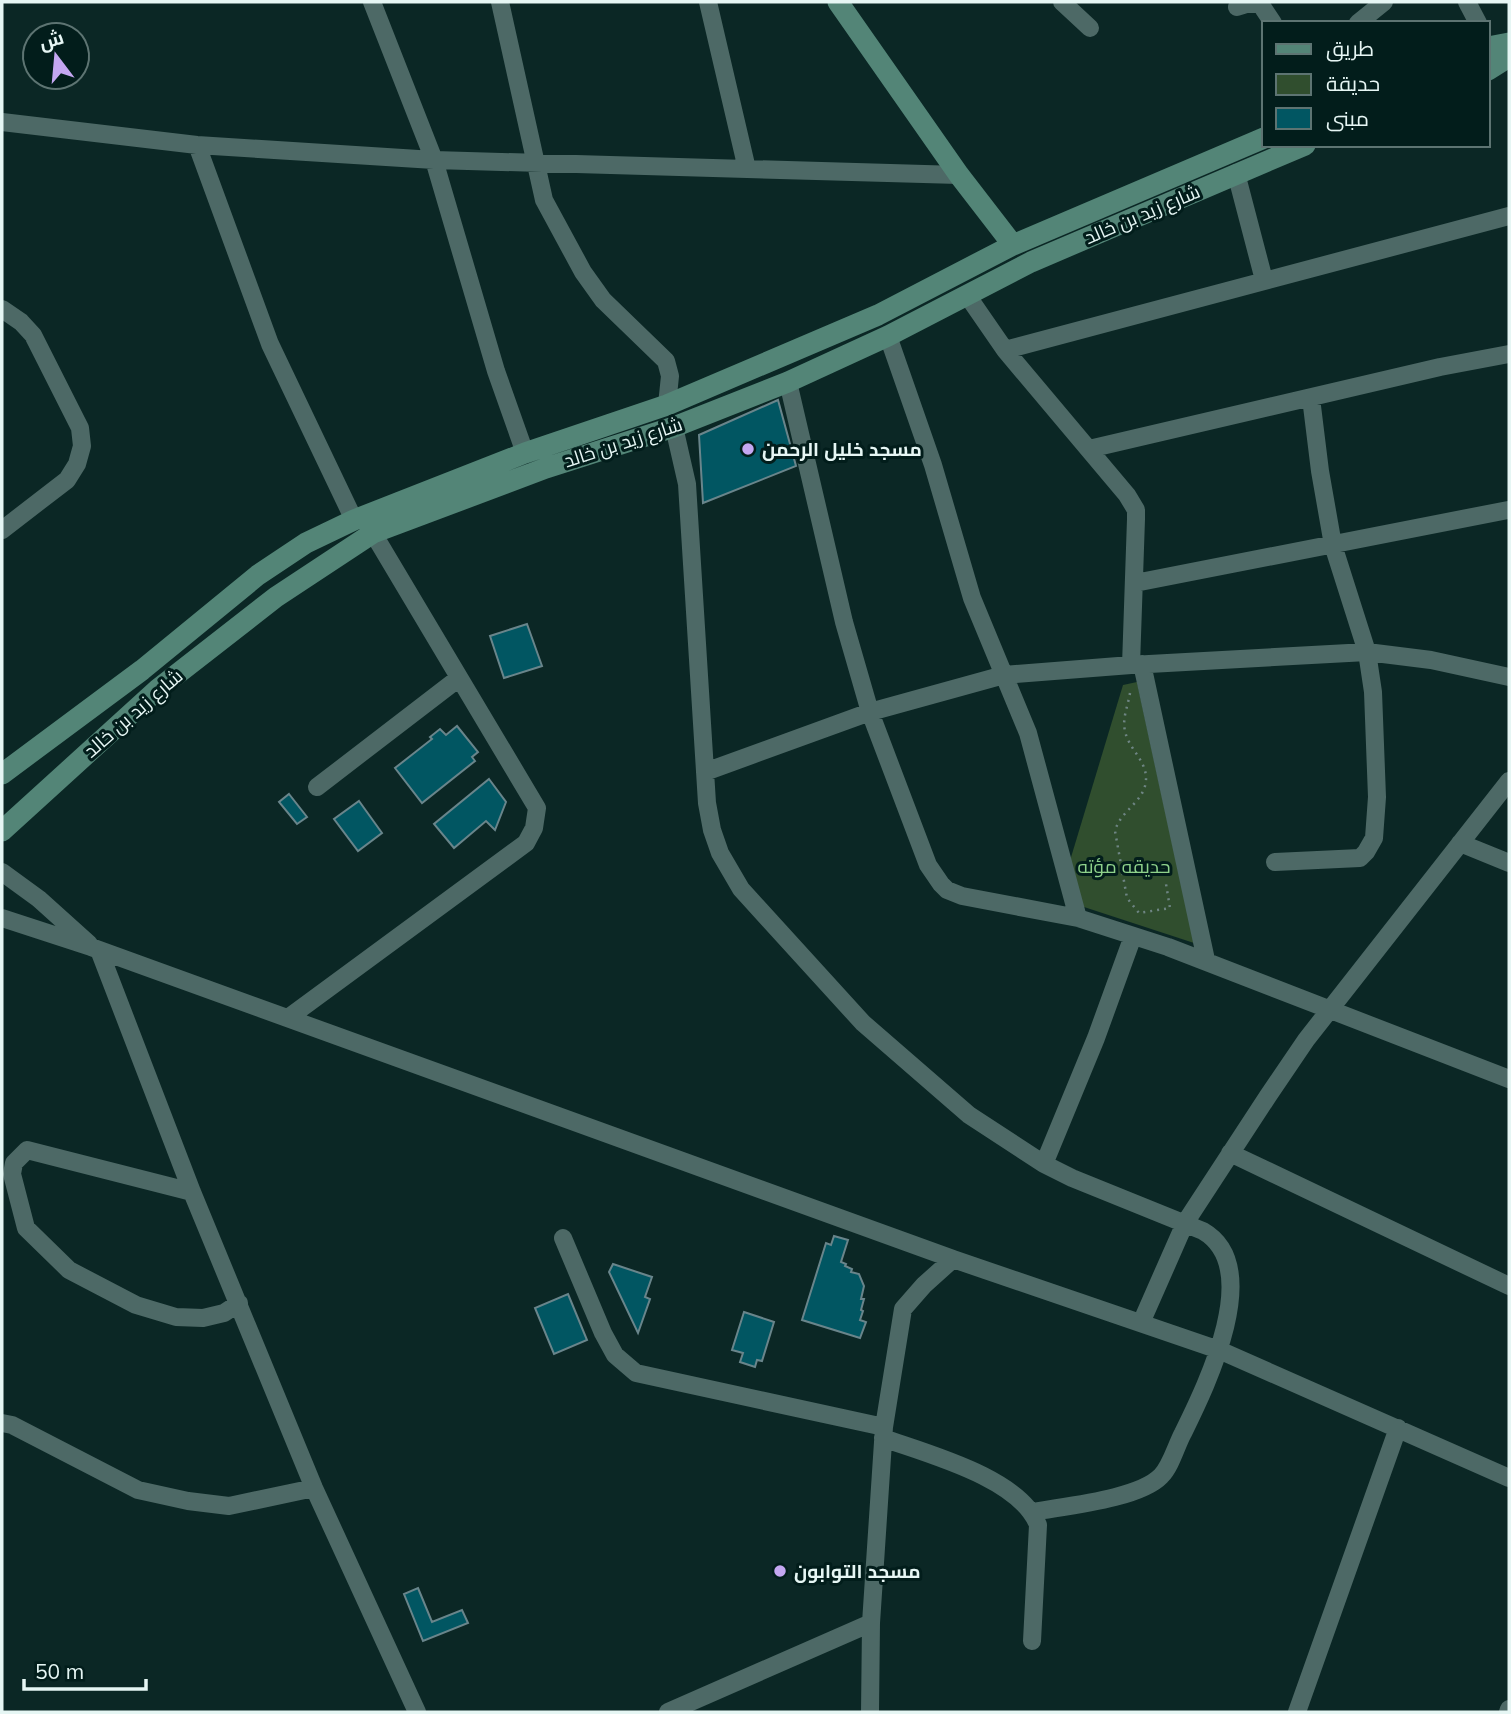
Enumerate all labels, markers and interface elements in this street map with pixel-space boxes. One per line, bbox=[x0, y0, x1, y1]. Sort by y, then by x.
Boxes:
north arrow bbox=[21, 21, 91, 91]
legend bbox=[1262, 21, 1490, 147]
text: ش bbox=[36, 25, 66, 55]
text: طريق bbox=[1326, 35, 1374, 62]
text: حديقة bbox=[1326, 70, 1380, 96]
text: مبنى bbox=[1326, 105, 1369, 132]
street label: شارع زيد بن خالد bbox=[1081, 179, 1204, 251]
street label: شارع زيد بن خالد bbox=[561, 412, 686, 474]
place label: مسجد خليل الرحمن bbox=[762, 437, 922, 461]
marker: مسجد خليل الرحمن bbox=[740, 441, 756, 457]
street label: شارع زيد بن خالد bbox=[79, 663, 189, 764]
park label: حديقه مؤته bbox=[1077, 854, 1171, 878]
place label: مسجد التوابون bbox=[794, 1559, 921, 1583]
marker: مسجد التوابون bbox=[772, 1563, 788, 1579]
scale bar bbox=[24, 1648, 147, 1692]
text: 50 m bbox=[35, 1658, 84, 1684]

